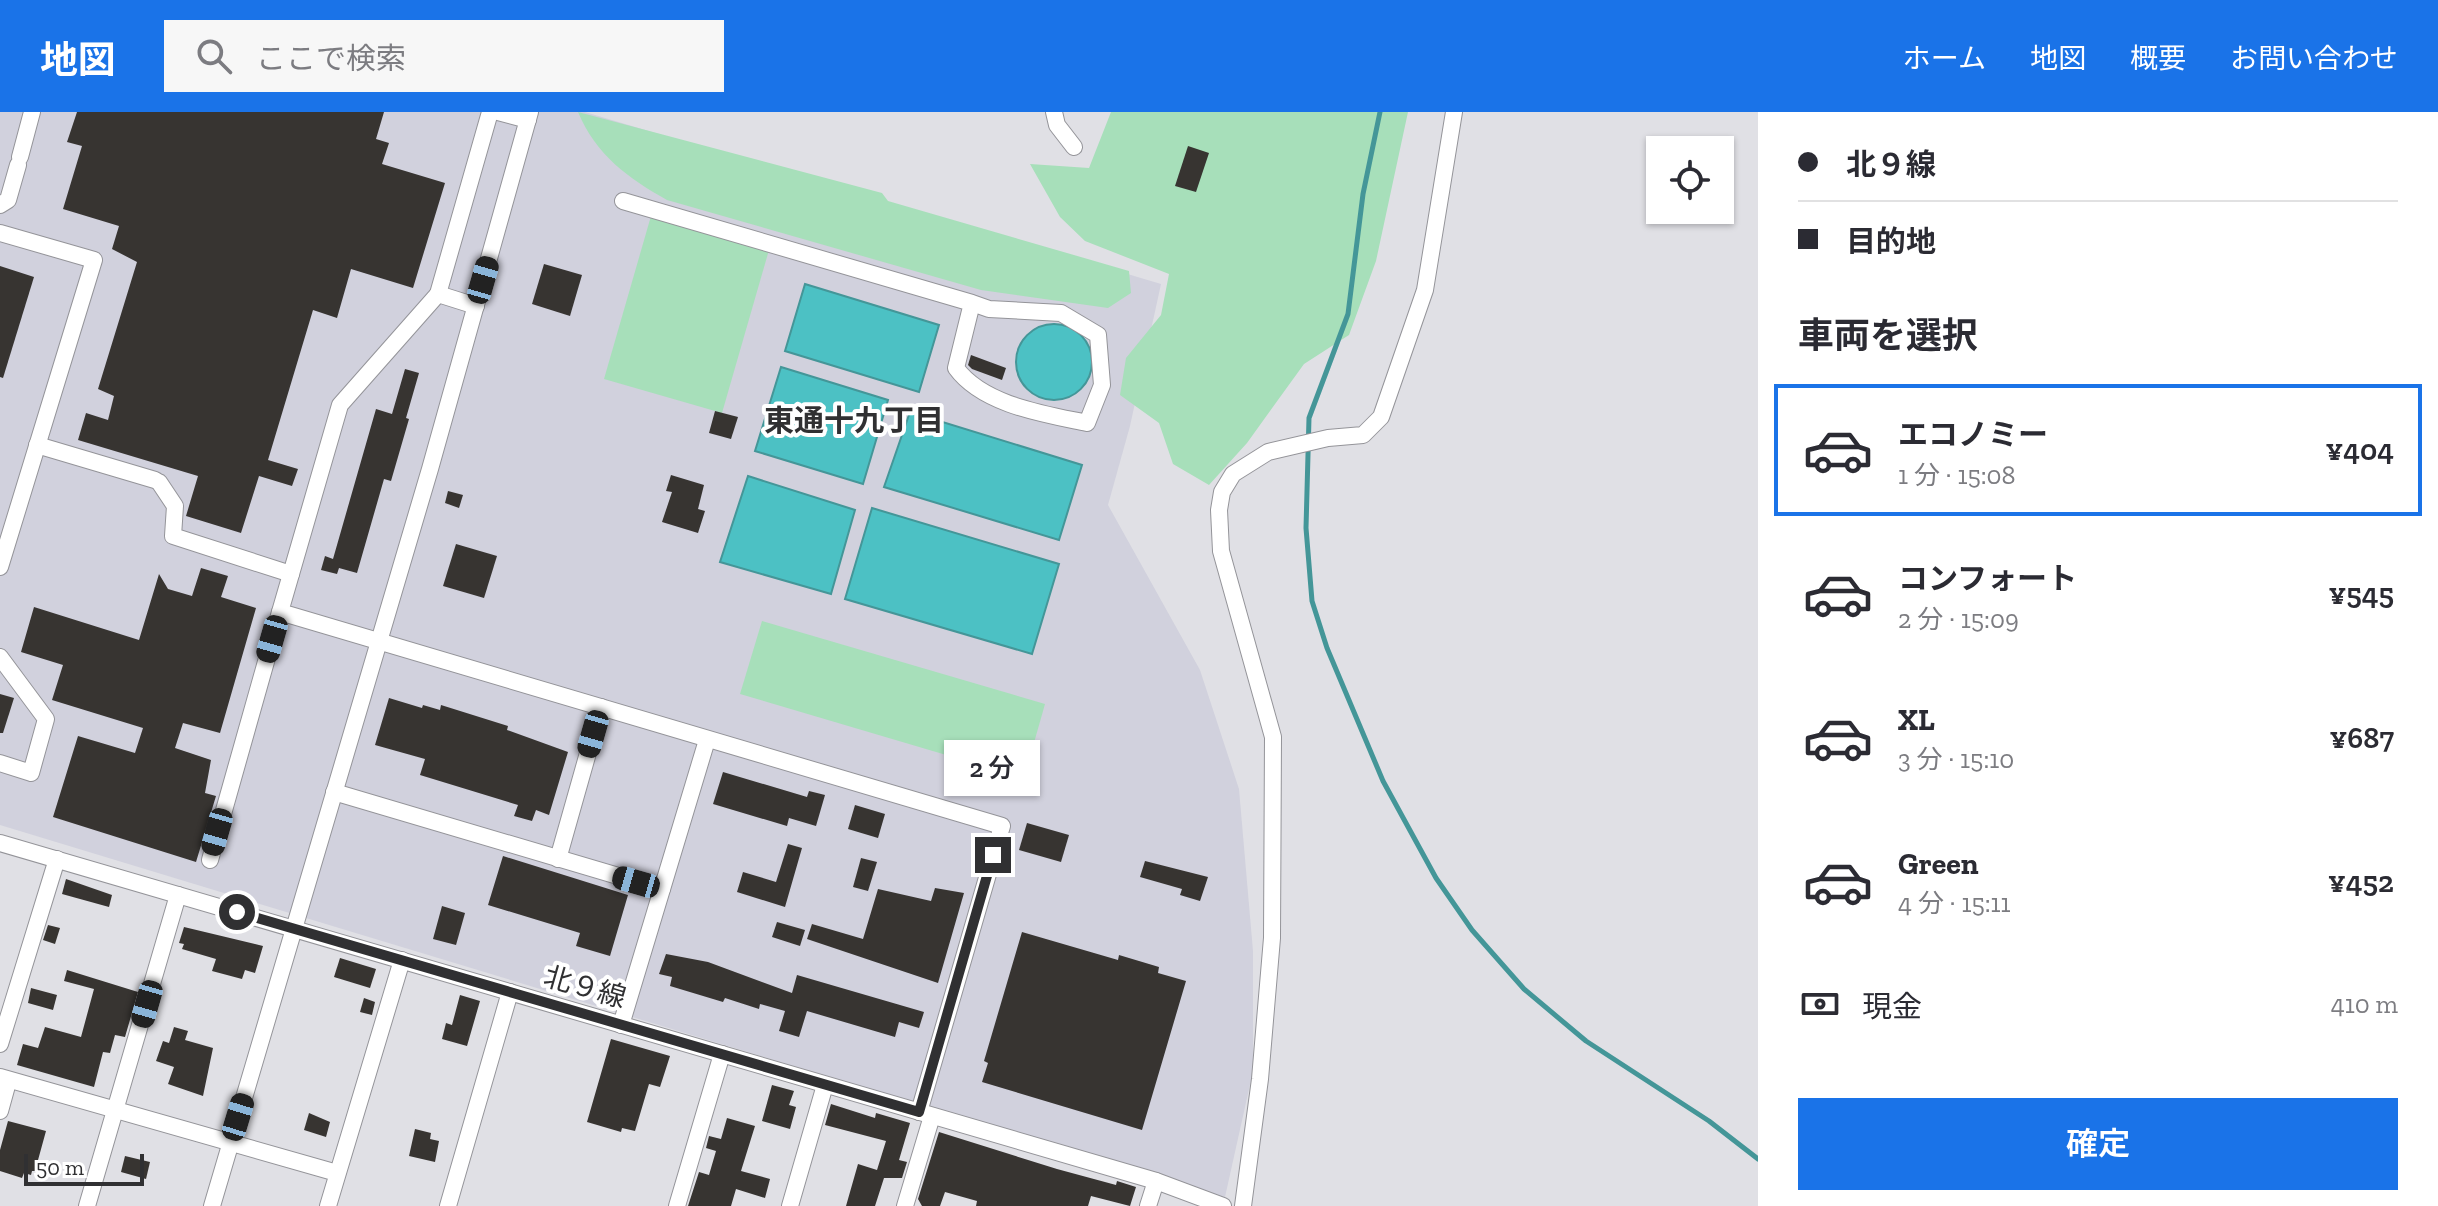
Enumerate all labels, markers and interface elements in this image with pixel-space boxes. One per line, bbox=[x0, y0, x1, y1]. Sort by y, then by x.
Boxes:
search box bbox=[164, 20, 724, 92]
icon: search bbox=[192, 34, 236, 78]
text: 地図 bbox=[40, 37, 116, 83]
text: ここで検索 bbox=[256, 41, 406, 77]
text: ホーム bbox=[1903, 42, 1986, 75]
text: 地図 bbox=[2030, 42, 2086, 75]
text: 概要 bbox=[2130, 42, 2186, 75]
text: お問い合わせ bbox=[2230, 42, 2398, 75]
map controls bbox=[1646, 136, 1734, 224]
button: locate bbox=[1646, 136, 1734, 224]
text: 北９線 bbox=[1846, 147, 1936, 183]
text: 目的地 bbox=[1846, 224, 1936, 260]
car bbox=[465, 254, 501, 306]
text: 車両を選択 bbox=[1798, 314, 1978, 357]
district label: 東通十九丁目 bbox=[764, 403, 944, 439]
icon: car bbox=[1802, 414, 1874, 486]
text: エコノミー bbox=[1898, 417, 2048, 453]
text: ¥404 bbox=[2325, 432, 2394, 468]
text: 1 分 · 15:08 bbox=[1898, 459, 2016, 491]
icon: car bbox=[1802, 558, 1874, 630]
text: コンフォート bbox=[1898, 561, 2077, 597]
text: ¥545 bbox=[2328, 576, 2394, 612]
text: 2 分 · 15:09 bbox=[1898, 603, 2019, 635]
car bbox=[254, 613, 290, 665]
icon: car bbox=[1802, 702, 1874, 774]
text: XL bbox=[1898, 702, 1935, 738]
car bbox=[575, 708, 611, 760]
text: ¥687 bbox=[2329, 720, 2394, 756]
callout: 2 分 bbox=[945, 739, 1041, 795]
text: 3 分 · 15:10 bbox=[1898, 743, 2014, 775]
text: 2 分 bbox=[969, 752, 1015, 784]
car bbox=[199, 806, 235, 858]
route end bbox=[975, 837, 1011, 873]
icon: car bbox=[1802, 846, 1874, 918]
text: Green bbox=[1898, 846, 1978, 882]
car bbox=[610, 864, 662, 900]
text: ¥452 bbox=[2328, 864, 2394, 900]
text: 4 分 · 15:11 bbox=[1898, 887, 2011, 919]
route start bbox=[219, 894, 255, 930]
street label: 北９線 bbox=[540, 960, 630, 1014]
car bbox=[129, 978, 165, 1030]
icon: cash bbox=[1798, 982, 1842, 1026]
text: 410 m bbox=[2331, 988, 2398, 1020]
text: 現金 bbox=[1862, 989, 1922, 1025]
car bbox=[220, 1091, 256, 1143]
button: 確定 bbox=[1798, 1098, 2398, 1190]
scale bar bbox=[24, 1150, 144, 1186]
text: 50 m bbox=[36, 1154, 84, 1181]

